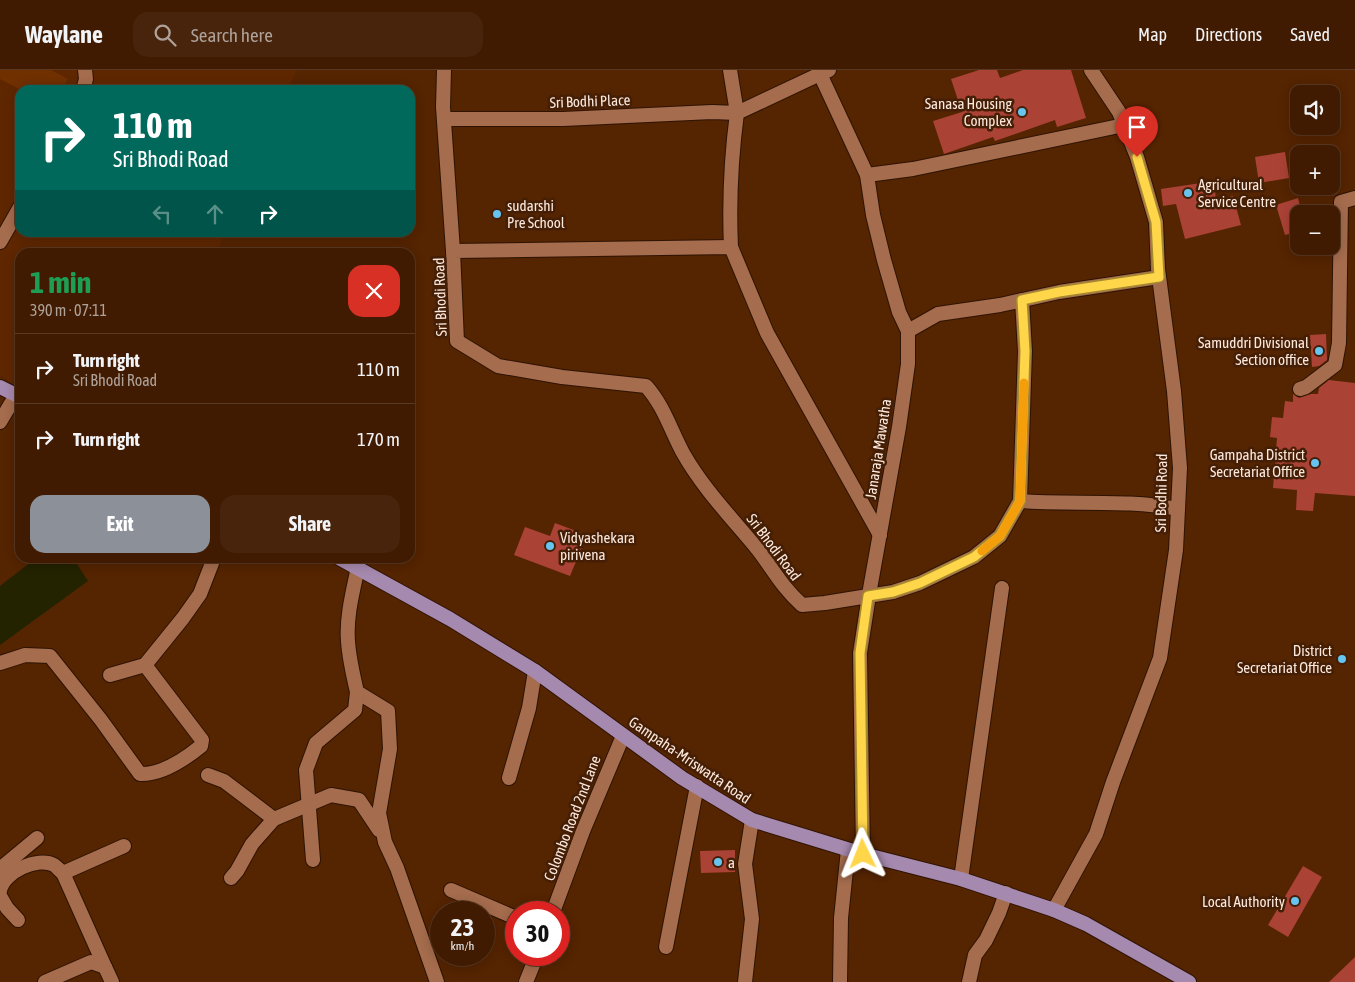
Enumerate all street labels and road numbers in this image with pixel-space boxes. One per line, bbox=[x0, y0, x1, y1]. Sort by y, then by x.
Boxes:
street label: Sri Bodhi Place bbox=[549, 91, 631, 111]
street label: Sri Bhodi Road bbox=[430, 257, 450, 337]
street label: Janaraja Mawatha bbox=[862, 398, 894, 500]
street label: Sri Bodhi Road bbox=[1152, 453, 1170, 533]
street label: Sri Bhodi Road bbox=[743, 510, 805, 584]
street label: Gampaha-Mriswatta Road bbox=[626, 713, 754, 807]
street label: Colombo Road 2nd Lane bbox=[540, 753, 604, 883]

